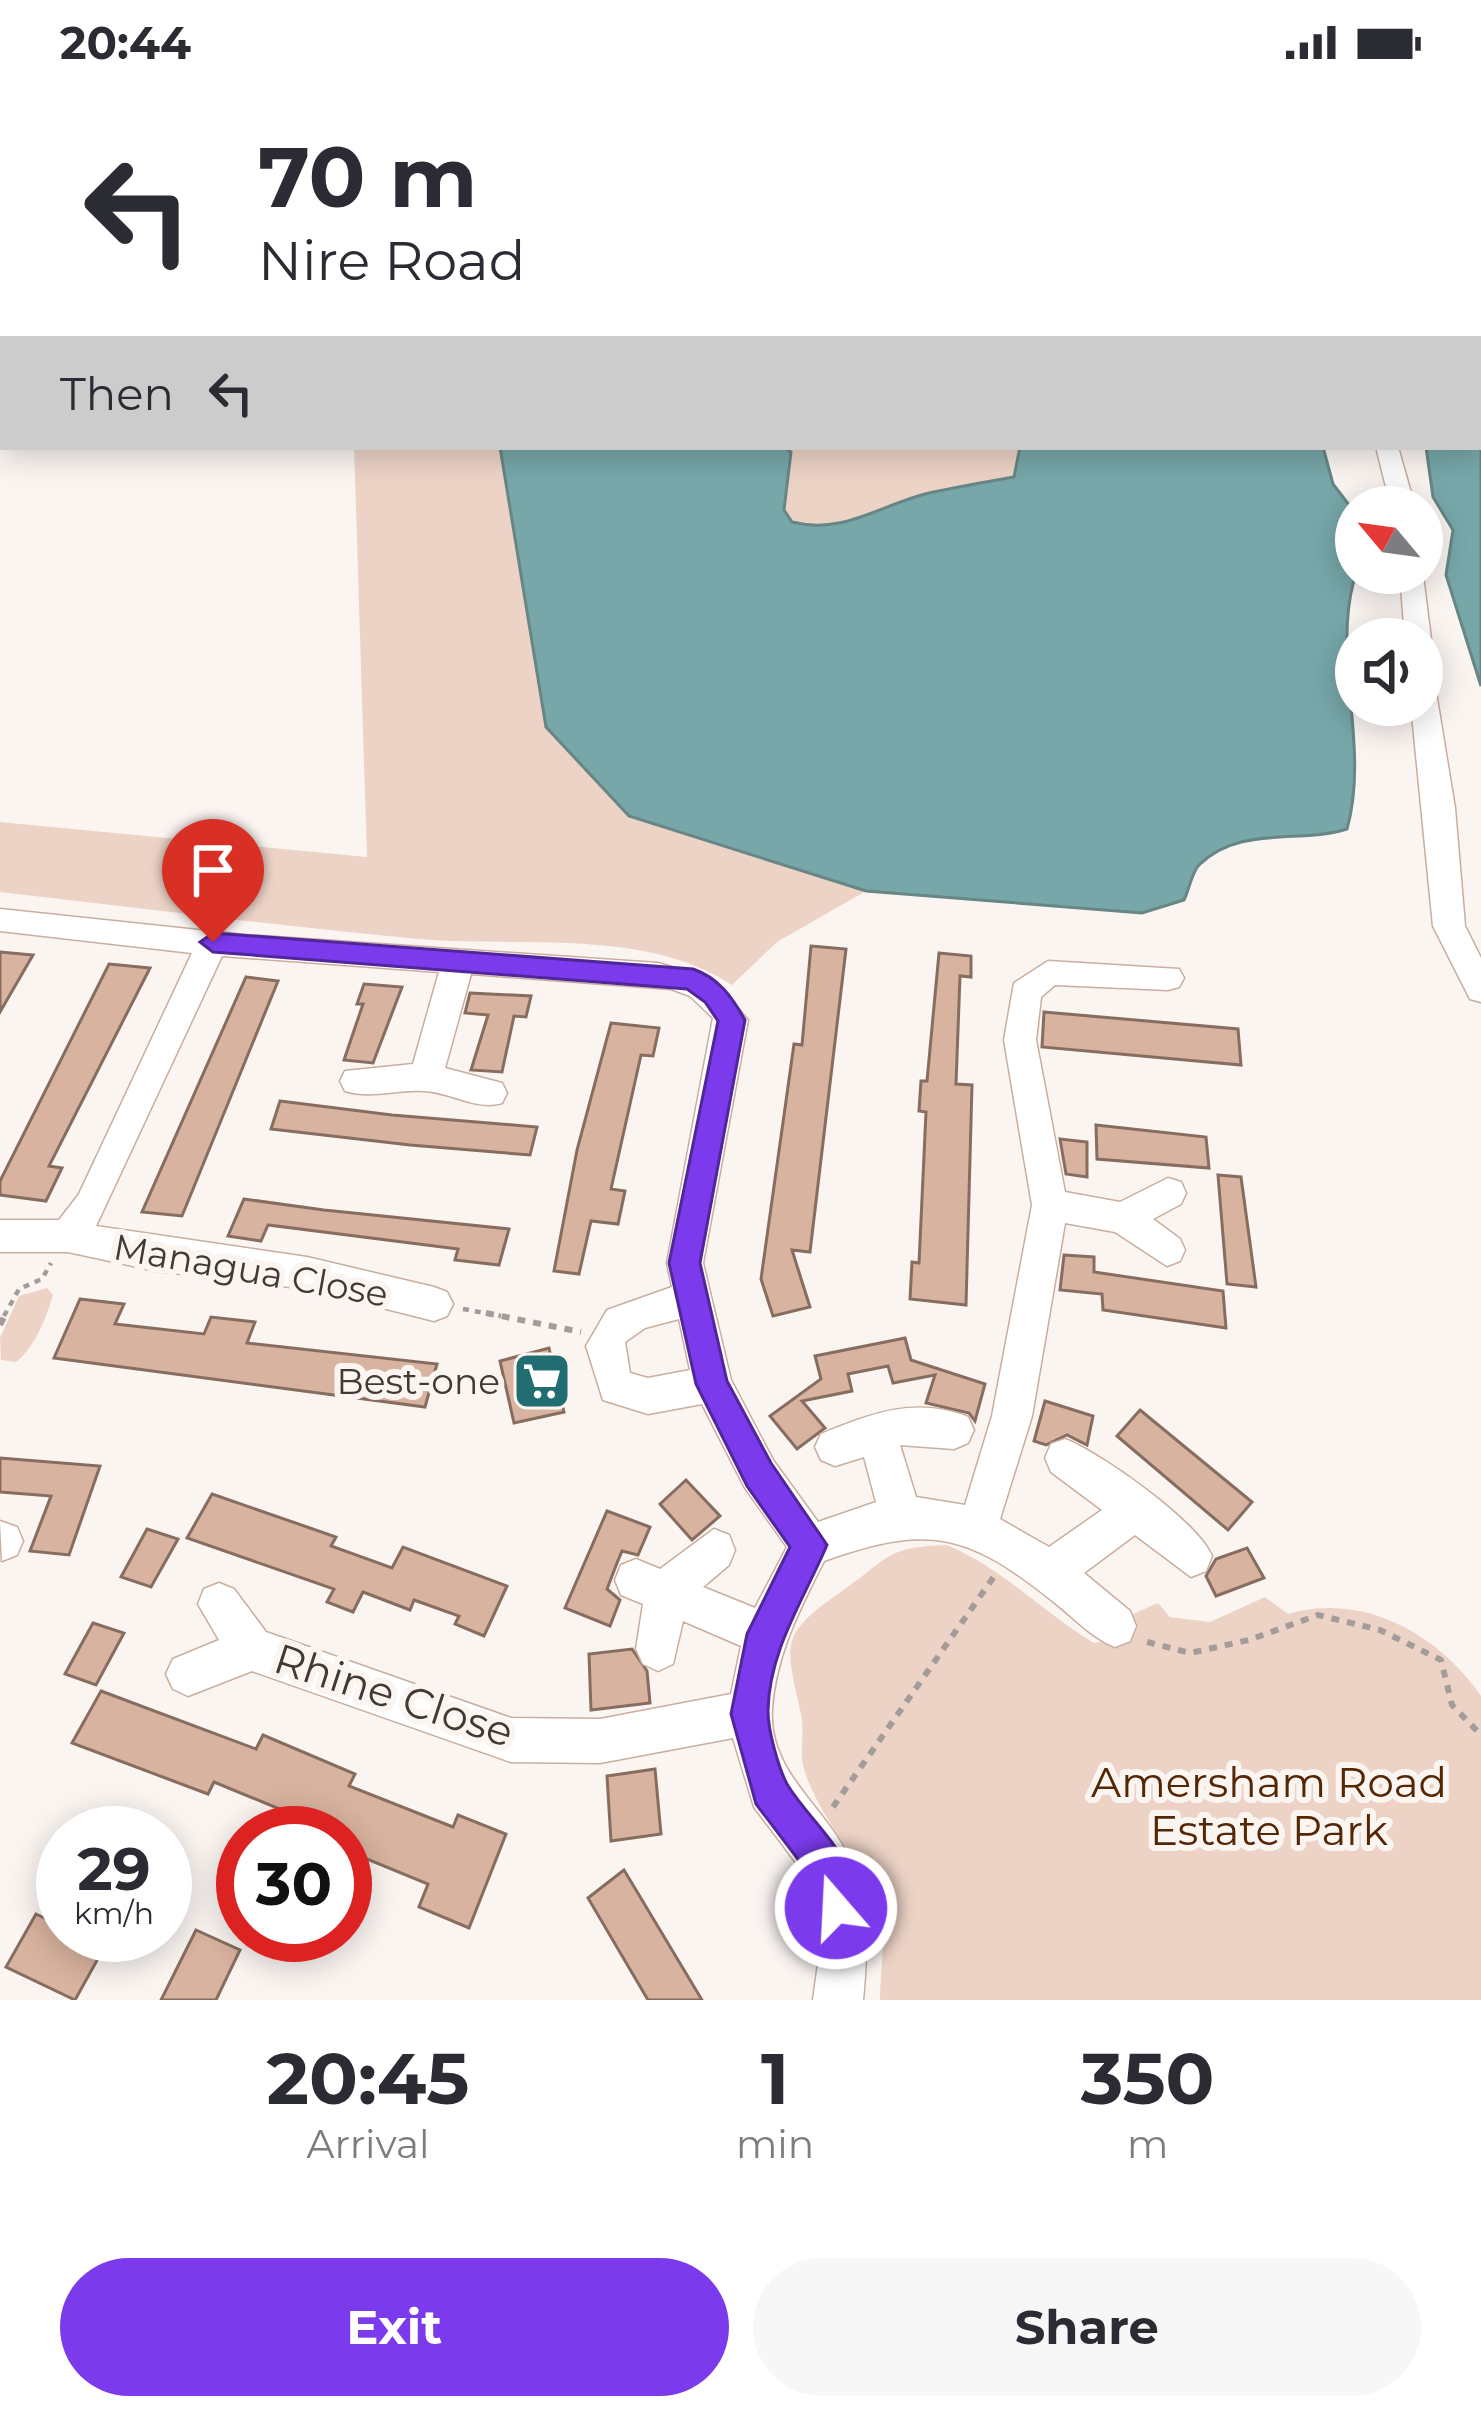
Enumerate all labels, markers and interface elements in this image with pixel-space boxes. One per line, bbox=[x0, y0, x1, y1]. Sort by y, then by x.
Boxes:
text: 20:44 bbox=[60, 15, 191, 70]
text: 70 m bbox=[258, 126, 477, 228]
icon: left bbox=[60, 132, 216, 288]
text: Nire Road bbox=[258, 228, 525, 294]
icon: left bbox=[198, 360, 264, 426]
text: Then bbox=[60, 366, 174, 421]
north arrow bbox=[1335, 486, 1443, 594]
map controls bbox=[1335, 486, 1443, 726]
button: sound bbox=[1335, 618, 1443, 726]
pin bbox=[162, 819, 264, 942]
icon: arrive bbox=[180, 837, 246, 903]
street label: Managua Close bbox=[110, 1224, 392, 1316]
supermarket icon: Best-one bbox=[511, 1350, 573, 1412]
place label: Best-one bbox=[337, 1359, 500, 1403]
street label: Rhine Close bbox=[268, 1632, 520, 1758]
park label: Amersham Road Estate Park bbox=[1091, 1756, 1447, 1856]
speed limit sign: 30 bbox=[216, 1806, 372, 1962]
text: 29 bbox=[77, 1832, 151, 1905]
position arrow bbox=[773, 1845, 899, 1971]
text: km/h bbox=[74, 1895, 154, 1932]
text: 20:45 bbox=[267, 2034, 469, 2122]
text: 1 bbox=[761, 2034, 789, 2122]
text: 350 bbox=[1081, 2034, 1214, 2122]
text: Arrival bbox=[306, 2120, 429, 2168]
text: min bbox=[736, 2120, 814, 2168]
text: m bbox=[1127, 2120, 1168, 2168]
button: Exit bbox=[60, 2258, 729, 2396]
button: Share bbox=[753, 2258, 1421, 2396]

